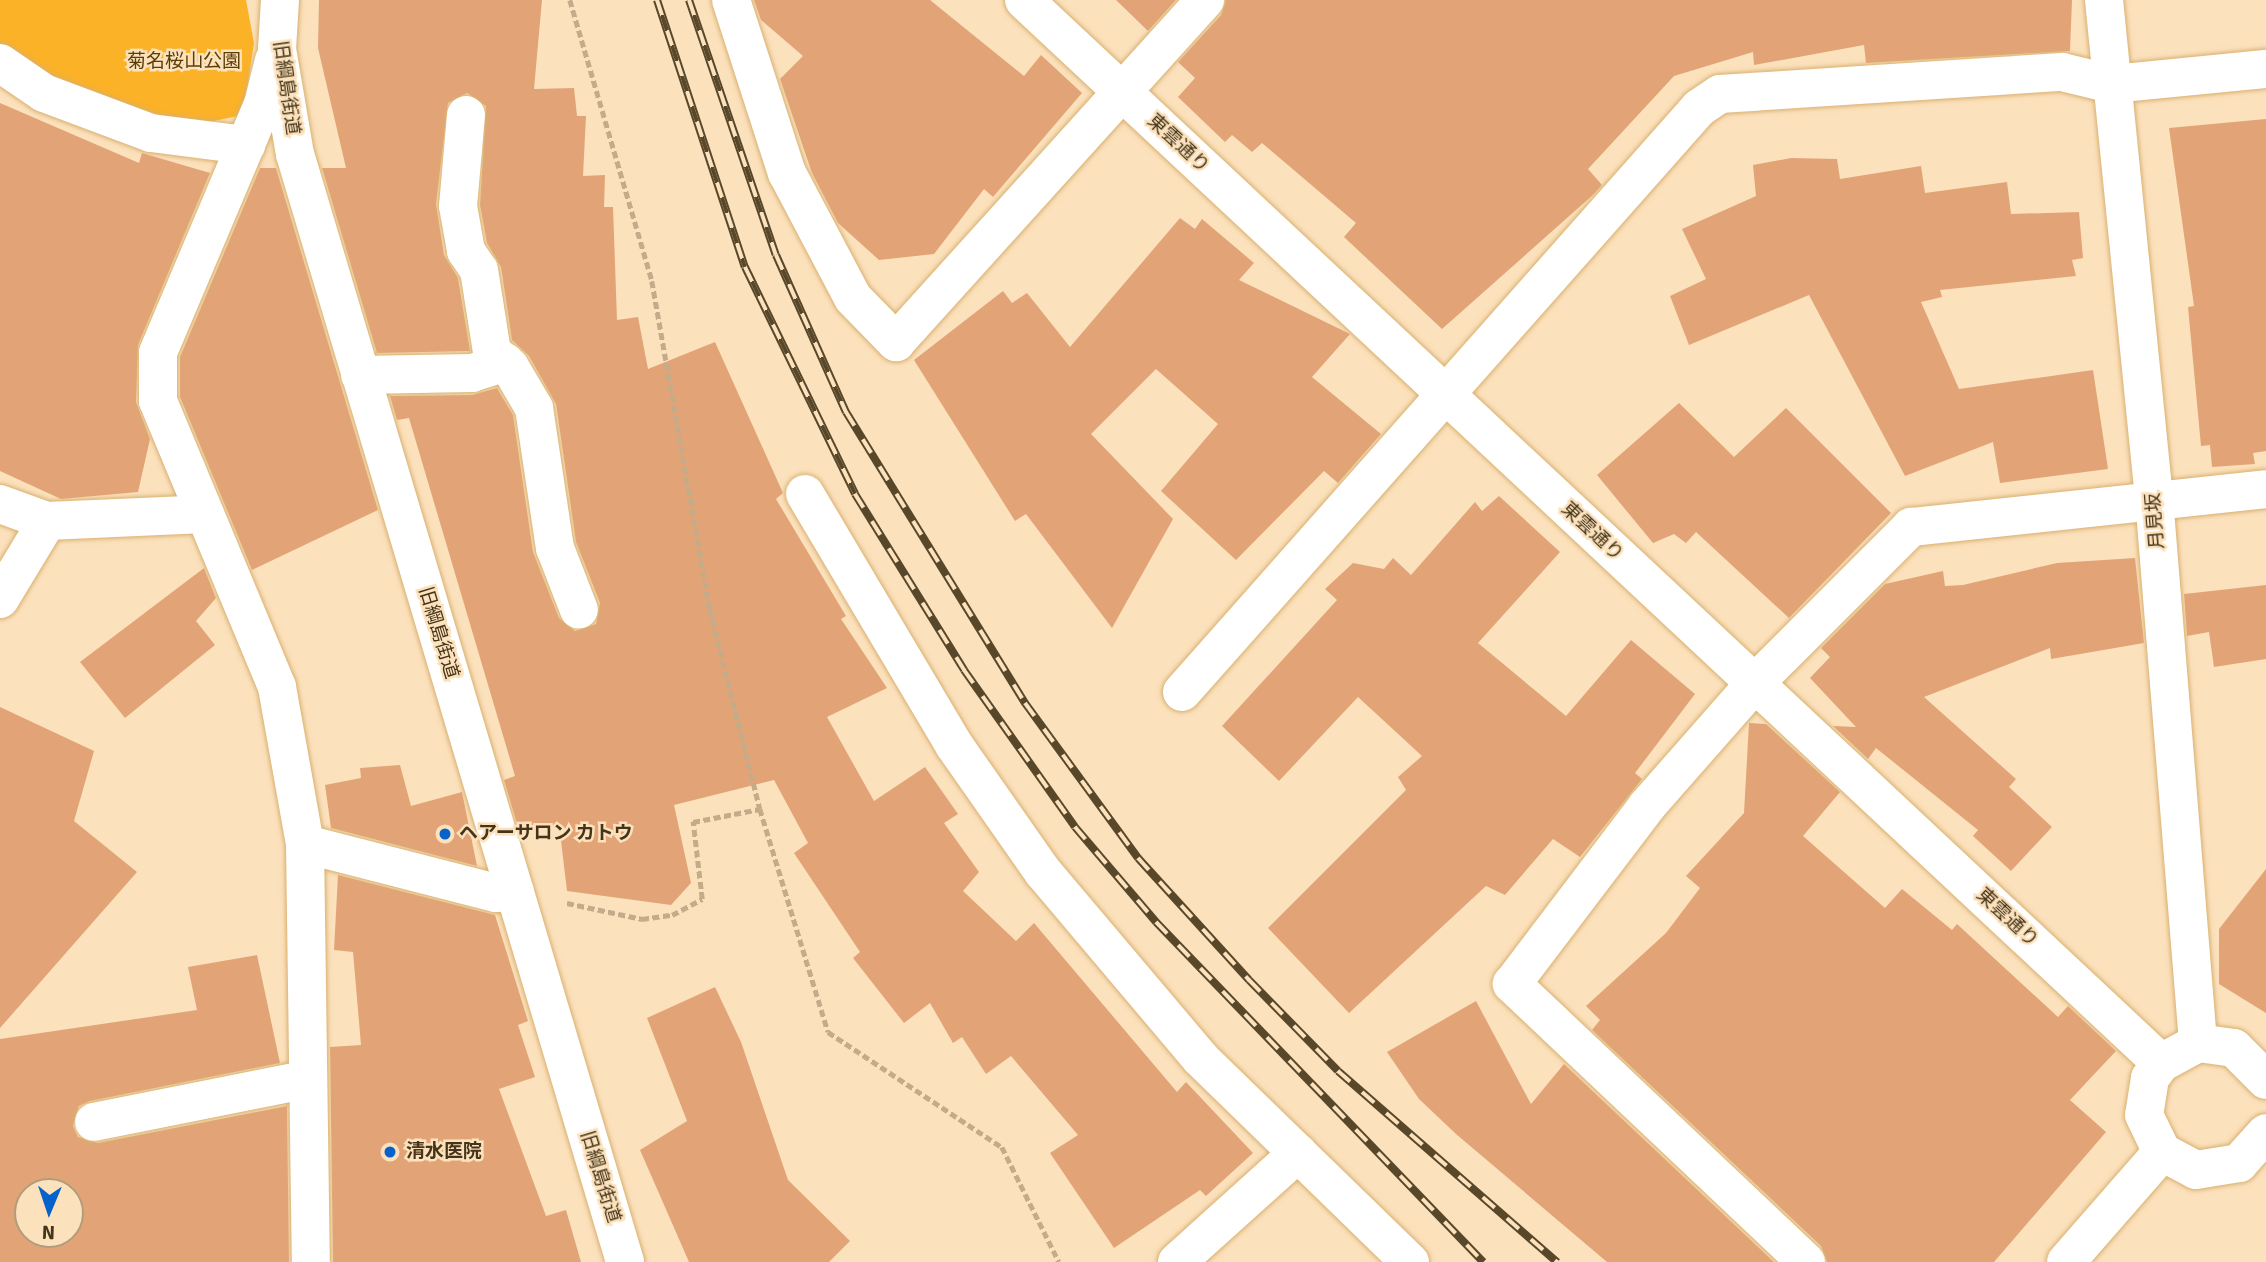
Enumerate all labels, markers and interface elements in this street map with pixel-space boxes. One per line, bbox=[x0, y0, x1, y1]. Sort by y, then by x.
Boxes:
street label: 旧綱島街道 bbox=[268, 39, 304, 137]
park label: 菊名桜山公園 bbox=[127, 51, 241, 73]
street label: 東雲通り bbox=[1142, 110, 1214, 178]
street label: 月見坂 bbox=[2142, 492, 2170, 550]
street label: 東雲通り bbox=[1556, 498, 1628, 566]
street label: 旧綱島街道 bbox=[413, 584, 463, 682]
place label: ヘアーサロン カトウ bbox=[459, 823, 633, 845]
marker: ヘアーサロン カトウ bbox=[437, 826, 453, 842]
street label: 東雲通り bbox=[1971, 884, 2043, 952]
street label: 旧綱島街道 bbox=[575, 1128, 625, 1226]
place label: 清水医院 bbox=[406, 1141, 482, 1163]
marker: 清水医院 bbox=[380, 1142, 400, 1162]
north arrow bbox=[14, 1178, 84, 1248]
text: N bbox=[41, 1220, 55, 1244]

